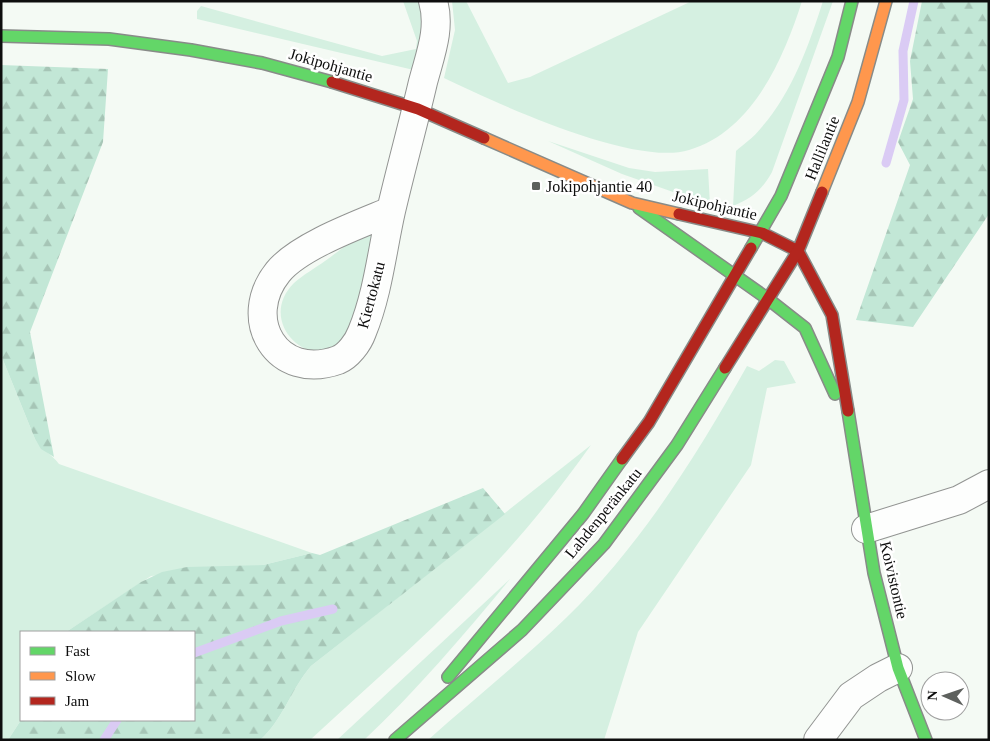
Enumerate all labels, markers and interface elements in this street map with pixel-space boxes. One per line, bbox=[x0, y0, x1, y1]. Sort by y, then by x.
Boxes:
street label: Jokipohjantie bbox=[287, 45, 375, 86]
street label: Hallilantie bbox=[801, 114, 843, 182]
place label: Jokipohjantie 40 bbox=[546, 178, 652, 196]
marker: Jokipohjantie 40 bbox=[530, 180, 542, 192]
street label: Jokipohjantie bbox=[671, 187, 759, 224]
street label: Kiertokatu bbox=[354, 260, 388, 330]
street label: Lahdenperänkatu bbox=[561, 464, 645, 562]
street label: Koivistontie bbox=[877, 540, 911, 620]
legend bbox=[20, 631, 195, 721]
text: Fast bbox=[65, 643, 91, 659]
text: Slow bbox=[65, 668, 96, 684]
north arrow bbox=[920, 671, 970, 721]
text: N bbox=[925, 690, 940, 701]
text: Jam bbox=[65, 693, 89, 709]

